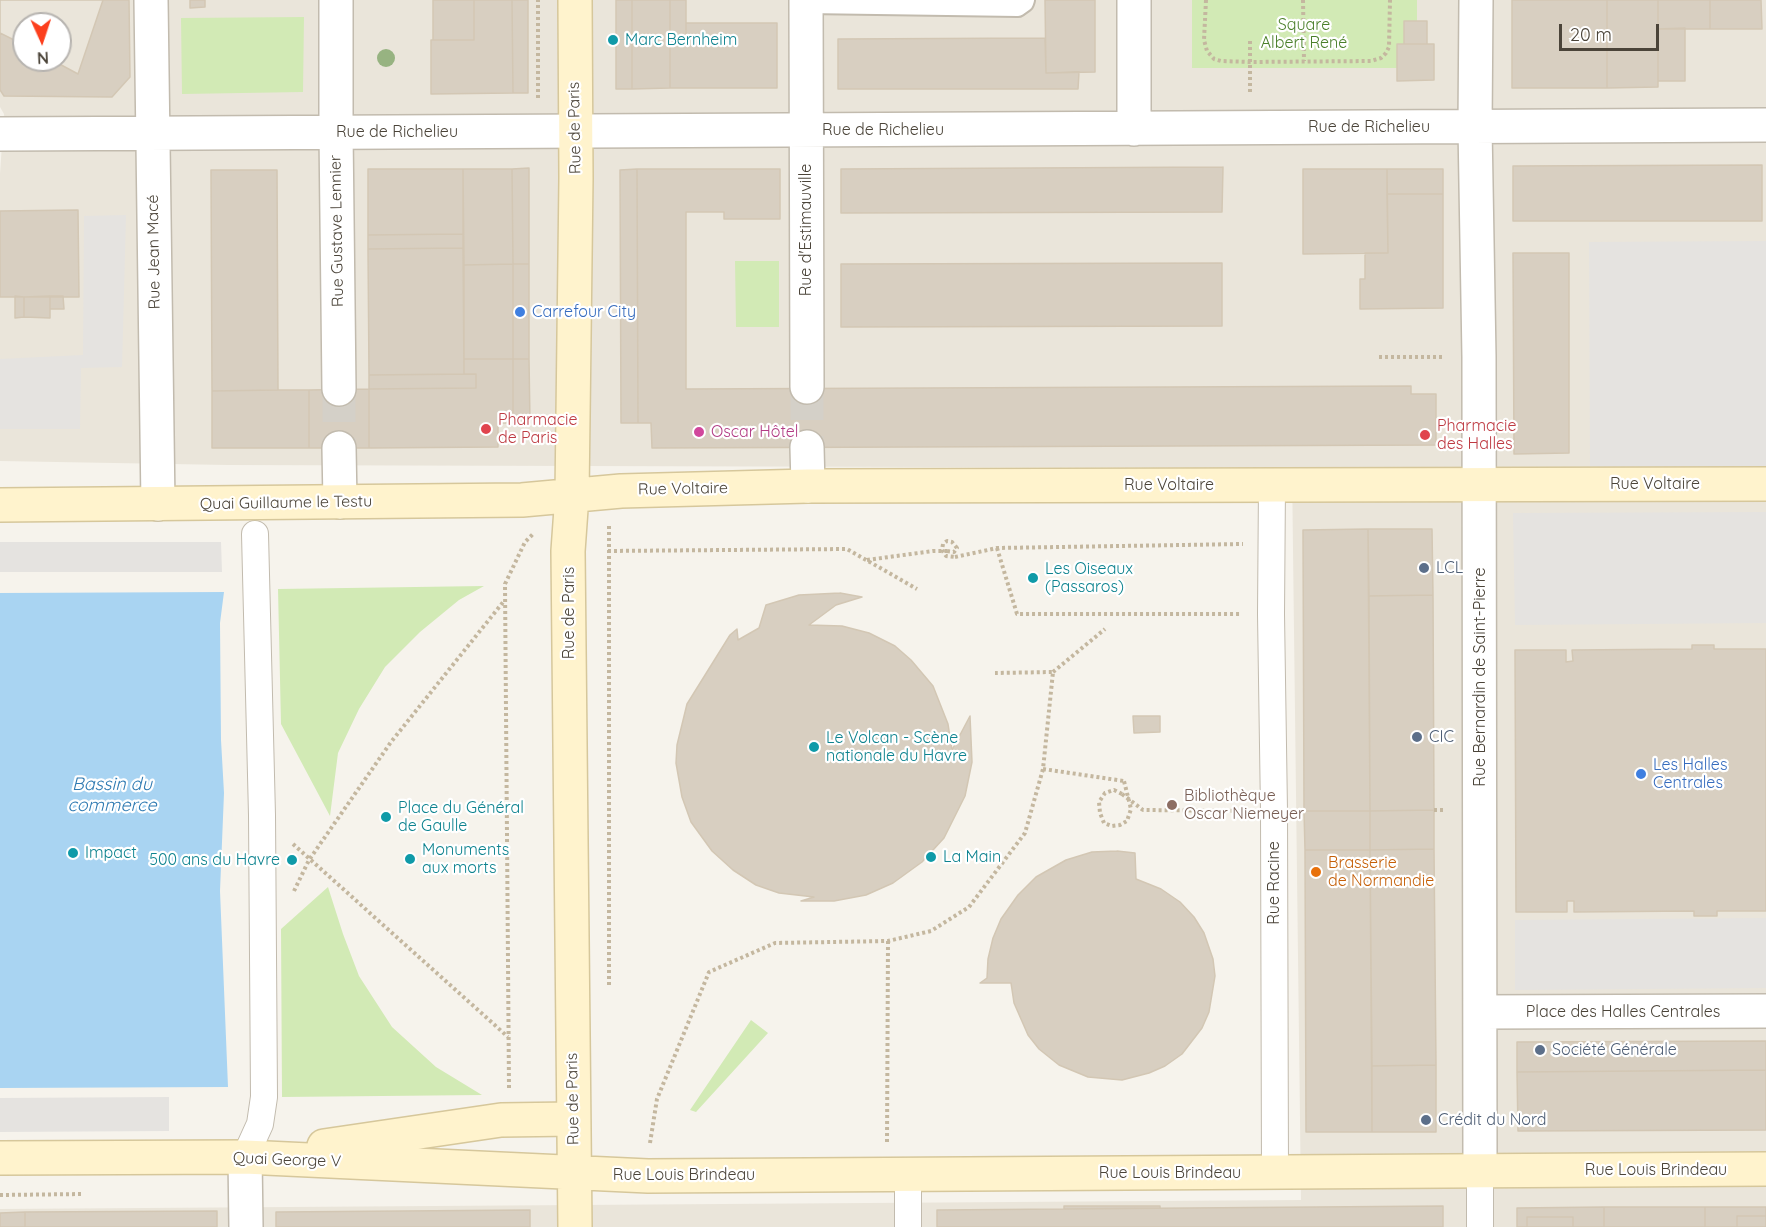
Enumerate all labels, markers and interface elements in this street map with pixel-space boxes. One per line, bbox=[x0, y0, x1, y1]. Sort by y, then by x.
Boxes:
north arrow bbox=[12, 12, 72, 72]
scale bar bbox=[1562, 12, 1662, 50]
park label: Square Albert René bbox=[1261, 15, 1347, 53]
text: 20 m bbox=[1570, 23, 1612, 46]
place label: Marc Bernheim bbox=[625, 30, 737, 50]
marker: Marc Bernheim bbox=[606, 33, 620, 47]
text: N bbox=[36, 48, 49, 68]
street label: Rue de Paris bbox=[565, 82, 585, 174]
street label: Rue de Richelieu bbox=[1308, 117, 1430, 137]
street label: Rue de Richelieu bbox=[822, 120, 944, 140]
street label: Rue de Richelieu bbox=[336, 122, 458, 142]
street label: Rue Gustave Lennier bbox=[326, 155, 348, 307]
street label: Rue d'Estimauville bbox=[796, 164, 816, 296]
street label: Rue Jean Macé bbox=[143, 194, 165, 310]
place label: Carrefour City bbox=[532, 302, 636, 322]
marker: Carrefour City bbox=[513, 305, 527, 319]
place label: Pharmacie de Paris bbox=[498, 410, 578, 448]
place label: Pharmacie des Halles bbox=[1437, 416, 1517, 454]
marker: Pharmacie de Paris bbox=[479, 422, 493, 436]
place label: Oscar Hôtel bbox=[711, 422, 799, 442]
marker: Oscar Hôtel bbox=[692, 425, 706, 439]
marker: Pharmacie des Halles bbox=[1418, 428, 1432, 442]
street label: Rue Voltaire bbox=[1610, 474, 1700, 494]
street label: Rue Voltaire bbox=[1124, 475, 1214, 495]
street label: Rue Voltaire bbox=[638, 479, 728, 499]
street label: Quai Guillaume le Testu bbox=[200, 492, 372, 514]
place label: LCL bbox=[1436, 558, 1463, 578]
place label: Les Oiseaux (Passaros) bbox=[1045, 559, 1133, 597]
marker: LCL bbox=[1417, 561, 1431, 575]
street label: Rue de Paris bbox=[559, 567, 579, 659]
street label: Rue Bernardin de Saint-Pierre bbox=[1470, 567, 1490, 787]
marker: Les Oiseaux (Passaros) bbox=[1026, 571, 1040, 585]
place label: CIC bbox=[1429, 727, 1454, 747]
place label: Le Volcan - Scène nationale du Havre bbox=[826, 728, 967, 766]
marker: CIC bbox=[1410, 730, 1424, 744]
marker: Le Volcan - Scène nationale du Havre bbox=[807, 740, 821, 754]
place label: Les Halles Centrales bbox=[1653, 755, 1727, 793]
marker: Les Halles Centrales bbox=[1634, 767, 1648, 781]
water label: Bassin du commerce bbox=[67, 774, 157, 816]
place label: Bibliothèque Oscar Niemeyer bbox=[1184, 786, 1304, 824]
place label: Place du Général de Gaulle bbox=[398, 798, 524, 836]
marker: Bibliothèque Oscar Niemeyer bbox=[1165, 798, 1179, 812]
marker: Place du Général de Gaulle bbox=[379, 810, 393, 824]
place label: Monuments aux morts bbox=[422, 840, 509, 878]
street label: Rue Racine bbox=[1264, 841, 1284, 925]
place label: Impact bbox=[85, 843, 137, 863]
marker: Impact bbox=[66, 846, 80, 860]
place label: La Main bbox=[943, 847, 1001, 867]
place label: 500 ans du Havre bbox=[149, 850, 280, 870]
marker: La Main bbox=[924, 850, 938, 864]
marker: Monuments aux morts bbox=[403, 852, 417, 866]
marker: 500 ans du Havre bbox=[285, 853, 299, 867]
place label: Brasserie de Normandie bbox=[1328, 853, 1434, 891]
marker: Brasserie de Normandie bbox=[1309, 865, 1323, 879]
street label: Place des Halles Centrales bbox=[1526, 1002, 1720, 1022]
place label: Société Générale bbox=[1552, 1040, 1677, 1060]
marker: Société Générale bbox=[1533, 1043, 1547, 1057]
street label: Rue de Paris bbox=[563, 1053, 583, 1145]
place label: Crédit du Nord bbox=[1438, 1110, 1546, 1130]
marker: Crédit du Nord bbox=[1419, 1113, 1433, 1127]
street label: Quai George V bbox=[232, 1149, 342, 1171]
street label: Rue Louis Brindeau bbox=[1585, 1160, 1727, 1180]
street label: Rue Louis Brindeau bbox=[1099, 1163, 1241, 1183]
street label: Rue Louis Brindeau bbox=[613, 1165, 755, 1185]

